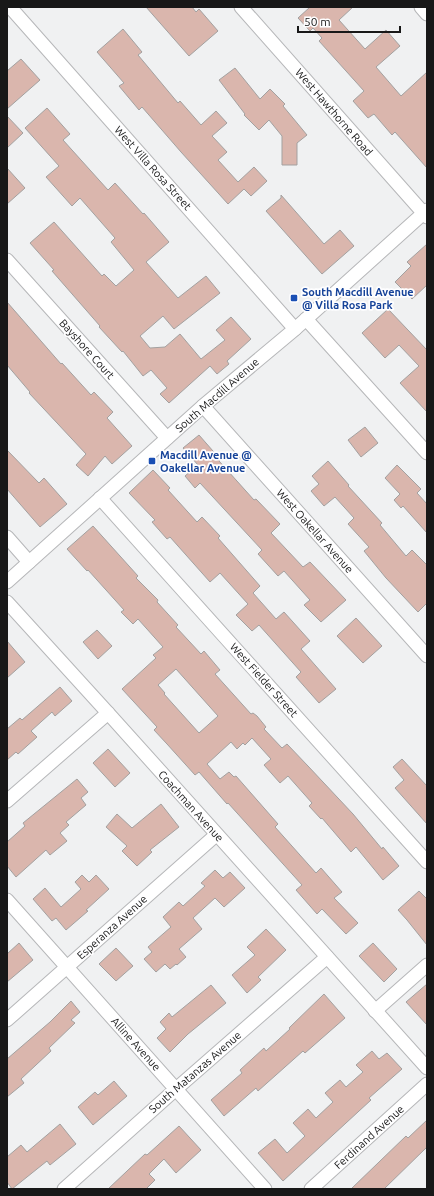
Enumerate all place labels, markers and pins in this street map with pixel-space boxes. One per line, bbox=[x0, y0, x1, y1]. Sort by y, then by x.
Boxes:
place label: South Macdill Avenue @ Villa Rosa Park bbox=[302, 286, 414, 311]
marker: South Macdill Avenue @ Villa Rosa Park bbox=[289, 293, 299, 303]
place label: Macdill Avenue @ Oakellar Avenue bbox=[160, 449, 252, 474]
marker: Macdill Avenue @ Oakellar Avenue bbox=[147, 456, 157, 466]

